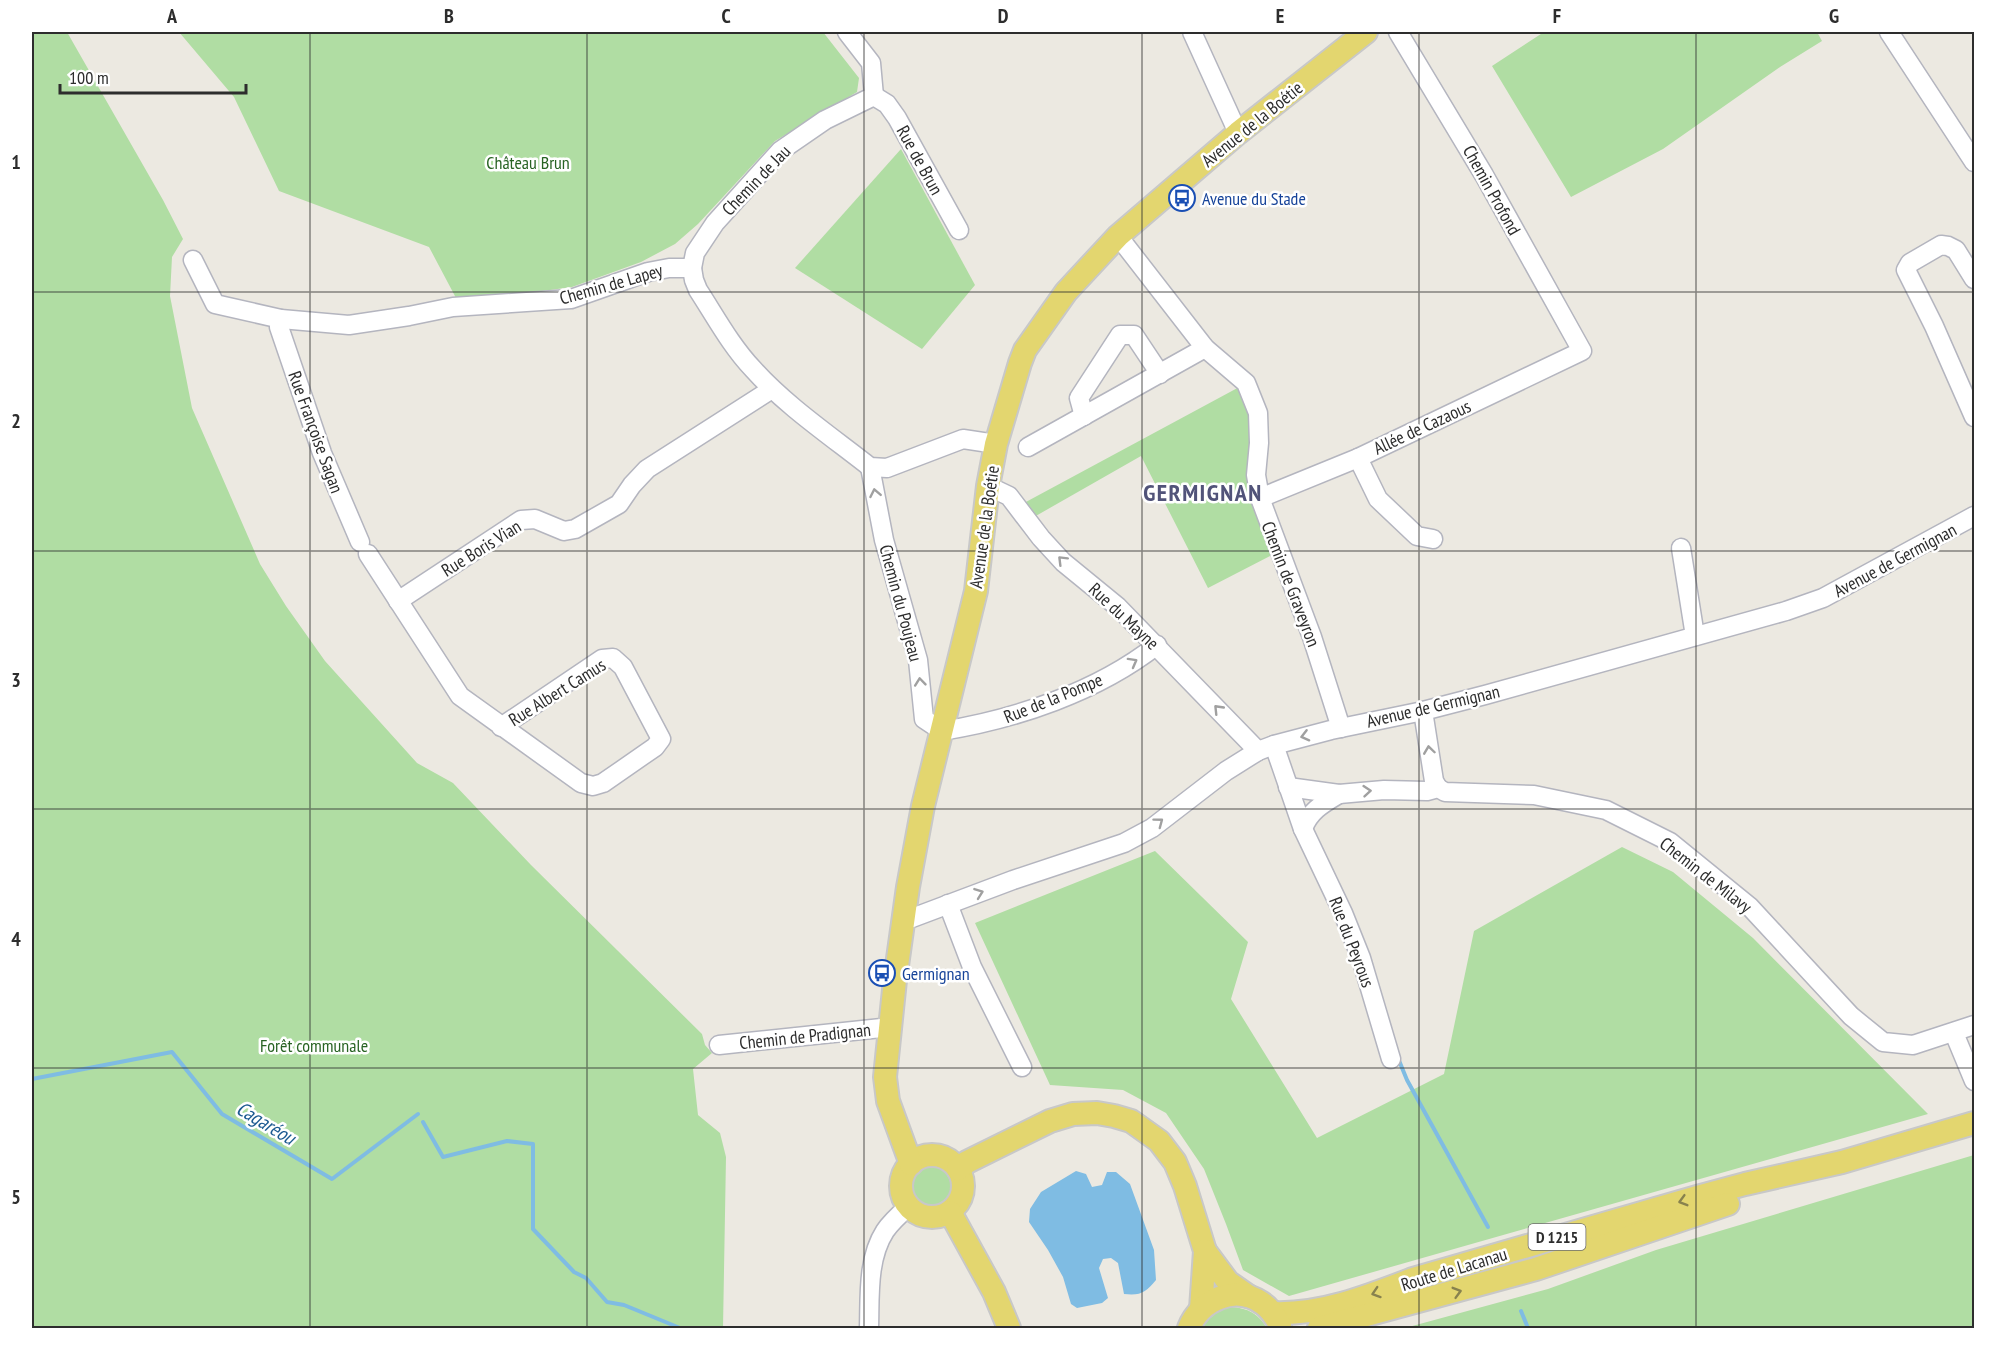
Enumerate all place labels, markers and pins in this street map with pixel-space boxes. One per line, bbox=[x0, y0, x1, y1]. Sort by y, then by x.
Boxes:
bus stop icon: Avenue du Stade bbox=[1167, 183, 1197, 213]
place label: Avenue du Stade bbox=[1202, 187, 1306, 210]
bus stop icon: Germignan bbox=[867, 958, 897, 988]
place label: Germignan bbox=[902, 962, 970, 985]

